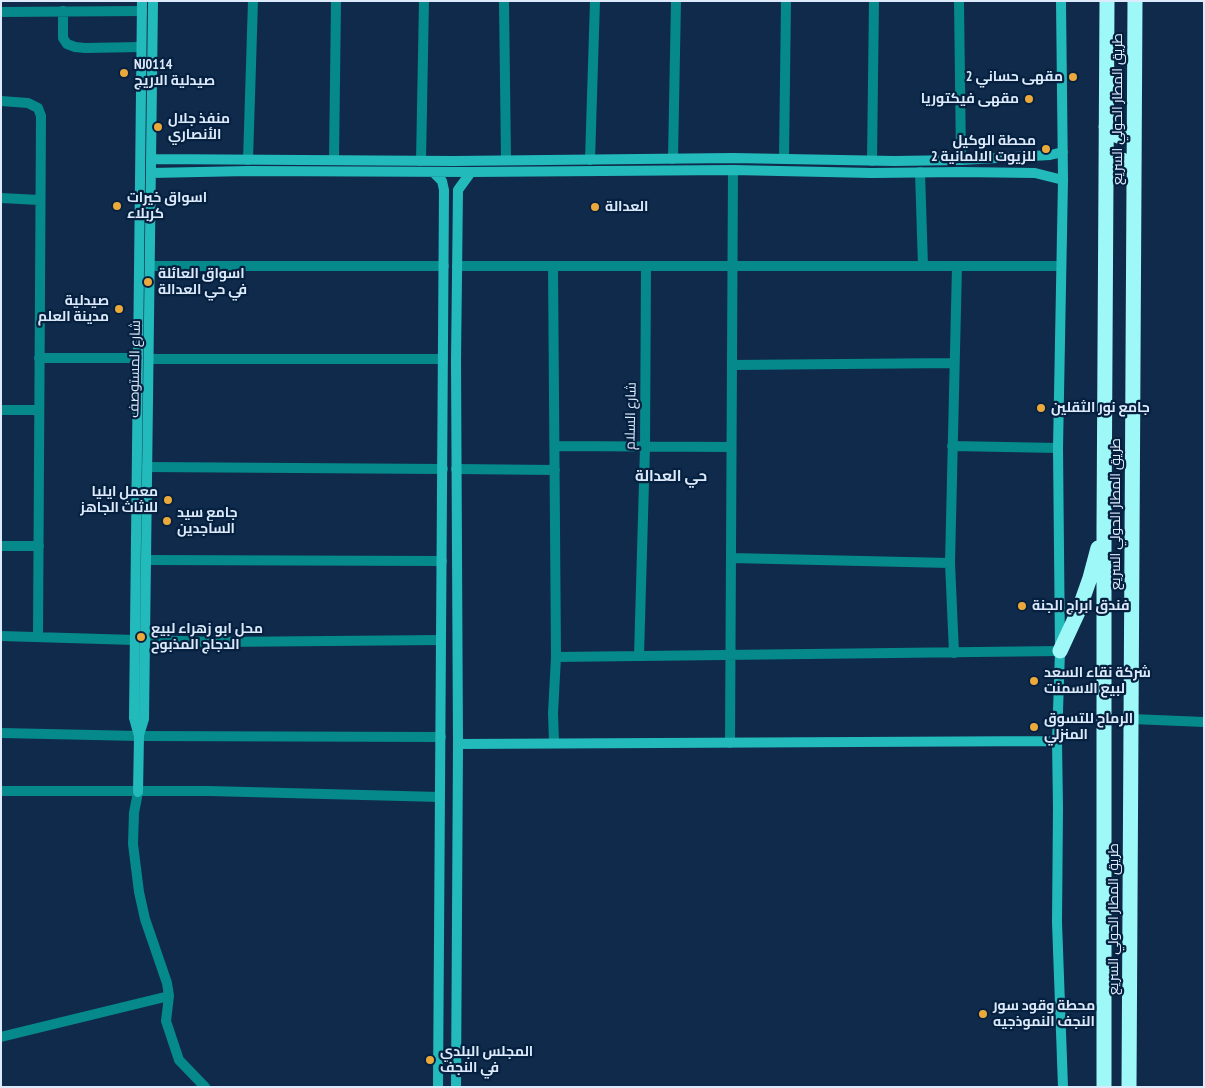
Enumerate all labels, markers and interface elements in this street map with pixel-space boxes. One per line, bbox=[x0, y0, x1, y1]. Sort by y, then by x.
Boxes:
street label: طريق المطار الحولي السريع bbox=[1110, 33, 1126, 185]
place label: NJ0114 صيدلية الاريج bbox=[134, 57, 215, 90]
marker: NJ0114 صيدلية الاريج bbox=[118, 67, 130, 79]
place label: مقهى حساني 2 bbox=[966, 69, 1063, 85]
marker: مقهى حساني 2 bbox=[1067, 71, 1079, 83]
place label: مقهى فيكتوريا bbox=[921, 91, 1019, 107]
marker: مقهى فيكتوريا bbox=[1023, 93, 1035, 105]
place label: منفذ جلال الأنصاري bbox=[168, 111, 230, 144]
marker: منفذ جلال الأنصاري bbox=[152, 121, 164, 133]
place label: محطة الوكيل للزيوت الالمانية 2 bbox=[931, 133, 1036, 166]
marker: محطة الوكيل للزيوت الالمانية 2 bbox=[1040, 143, 1052, 155]
place label: اسواق خيرات كربلاء bbox=[127, 190, 207, 222]
place label: العدالة bbox=[605, 199, 648, 215]
marker: اسواق خيرات كربلاء bbox=[111, 200, 123, 212]
marker: العدالة bbox=[589, 201, 601, 213]
place label: اسواق العائلة في حي العدالة bbox=[158, 266, 247, 298]
marker: اسواق العائلة في حي العدالة bbox=[142, 276, 154, 288]
place label: صيدلية مدينة العلم bbox=[38, 293, 109, 326]
marker: صيدلية مدينة العلم bbox=[113, 303, 125, 315]
street label: شارع المستوصف bbox=[126, 320, 144, 418]
street label: شارع السلام bbox=[622, 382, 640, 450]
place label: جامع نور الثقلين bbox=[1051, 400, 1150, 416]
marker: جامع نور الثقلين bbox=[1035, 402, 1047, 414]
street label: طريق المطار الحولي السريع bbox=[1108, 438, 1124, 590]
district label: حي العدالة bbox=[635, 468, 707, 486]
place label: معمل ايليا للاثاث الجاهز bbox=[80, 484, 158, 516]
marker: معمل ايليا للاثاث الجاهز bbox=[162, 494, 174, 506]
place label: جامع سيد الساجدين bbox=[177, 505, 237, 538]
marker: جامع سيد الساجدين bbox=[161, 515, 173, 527]
place label: فندق ابراج الجنة bbox=[1032, 598, 1130, 614]
marker: فندق ابراج الجنة bbox=[1016, 600, 1028, 612]
place label: محل ابو زهراء لبيع الدجاج المذبوح bbox=[151, 621, 263, 654]
marker: محل ابو زهراء لبيع الدجاج المذبوح bbox=[135, 631, 147, 643]
place label: شركة نقاء السعد لبيع الاسمنت bbox=[1044, 665, 1151, 698]
marker: شركة نقاء السعد لبيع الاسمنت bbox=[1028, 675, 1040, 687]
place label: الرماح للتسوق المنزلي bbox=[1044, 711, 1133, 744]
marker: الرماح للتسوق المنزلي bbox=[1028, 721, 1040, 733]
street label: طريق المطار الحولي السريع bbox=[1106, 843, 1122, 995]
place label: محطة وقود سور النجف النموذجيه bbox=[993, 998, 1095, 1030]
marker: محطة وقود سور النجف النموذجيه bbox=[977, 1008, 989, 1020]
place label: المجلس البلدي في النجف bbox=[440, 1044, 533, 1076]
marker: المجلس البلدي في النجف bbox=[424, 1054, 436, 1066]

